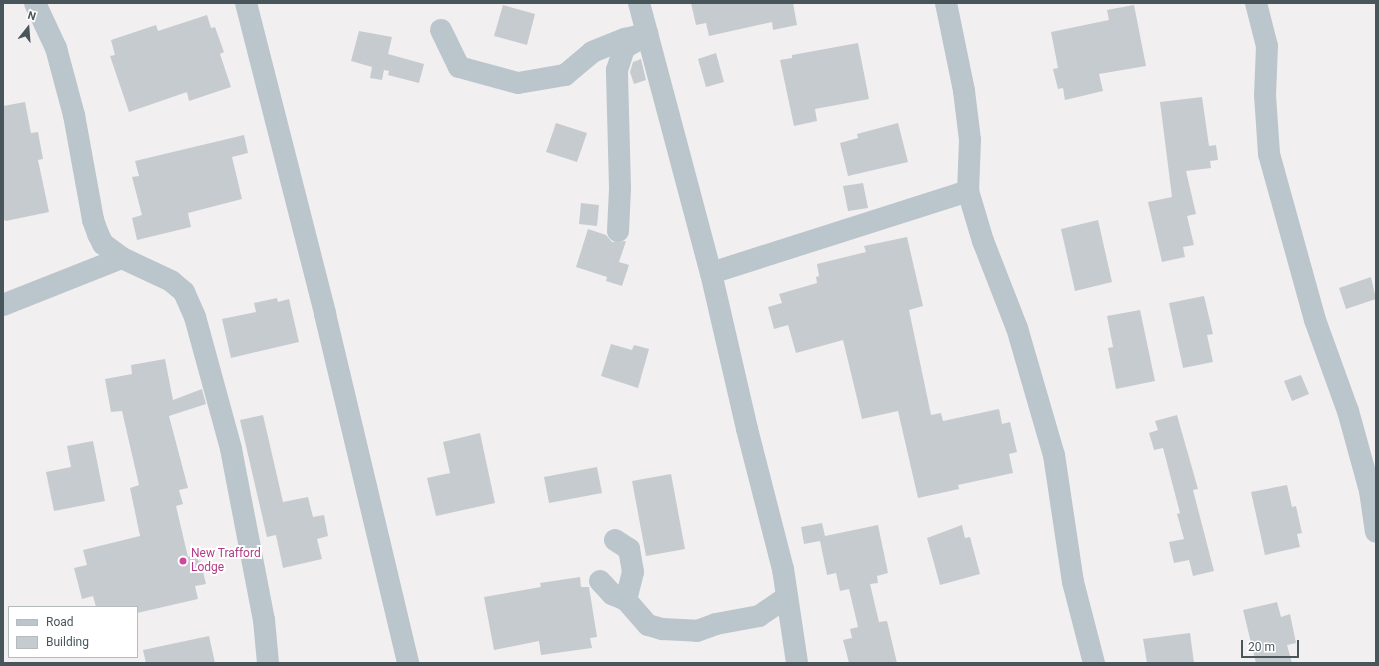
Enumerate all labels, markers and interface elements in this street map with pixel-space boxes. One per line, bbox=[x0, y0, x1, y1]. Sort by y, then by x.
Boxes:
north arrow bbox=[8, 8, 48, 48]
text: N bbox=[26, 9, 37, 23]
place label: New Trafford Lodge bbox=[191, 547, 261, 575]
marker: New Trafford Lodge bbox=[178, 556, 188, 566]
legend bbox=[8, 606, 138, 658]
text: Road bbox=[46, 615, 74, 629]
scale bar bbox=[1243, 632, 1301, 658]
text: Building bbox=[46, 635, 89, 649]
text: 20 m bbox=[1248, 640, 1275, 654]

